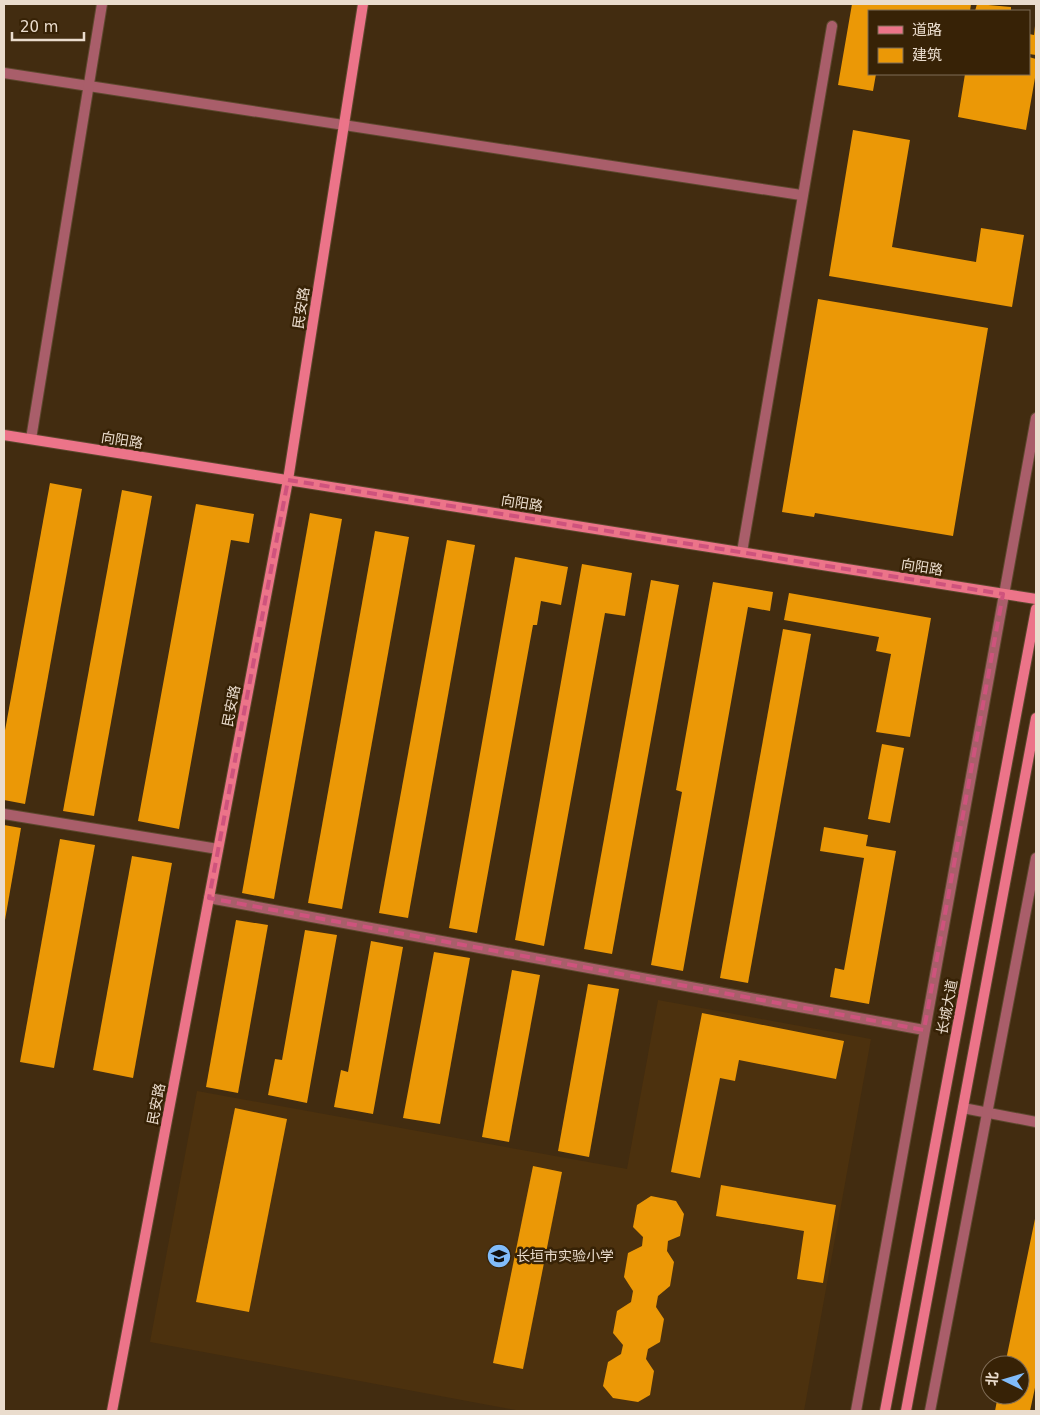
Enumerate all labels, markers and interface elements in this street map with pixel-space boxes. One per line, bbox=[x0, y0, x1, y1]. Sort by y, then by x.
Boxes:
scale bar bbox=[12, 10, 85, 42]
legend bbox=[868, 10, 1030, 75]
text: 20 m bbox=[20, 18, 58, 36]
text: 道路 bbox=[912, 21, 942, 39]
text: 建筑 bbox=[912, 46, 942, 64]
street label: 民安路 bbox=[290, 286, 312, 330]
street label: 向阳路 bbox=[100, 429, 144, 451]
street label: 向阳路 bbox=[500, 492, 544, 514]
street label: 向阳路 bbox=[900, 556, 944, 578]
street label: 民安路 bbox=[219, 684, 243, 728]
street label: 长城大道 bbox=[934, 978, 960, 1036]
street label: 民安路 bbox=[144, 1082, 168, 1126]
school or university icon: 长垣市实验小学 bbox=[486, 1243, 512, 1269]
place label: 长垣市实验小学 bbox=[516, 1248, 614, 1264]
north arrow bbox=[980, 1355, 1030, 1405]
text: 北 bbox=[983, 1371, 1001, 1387]

